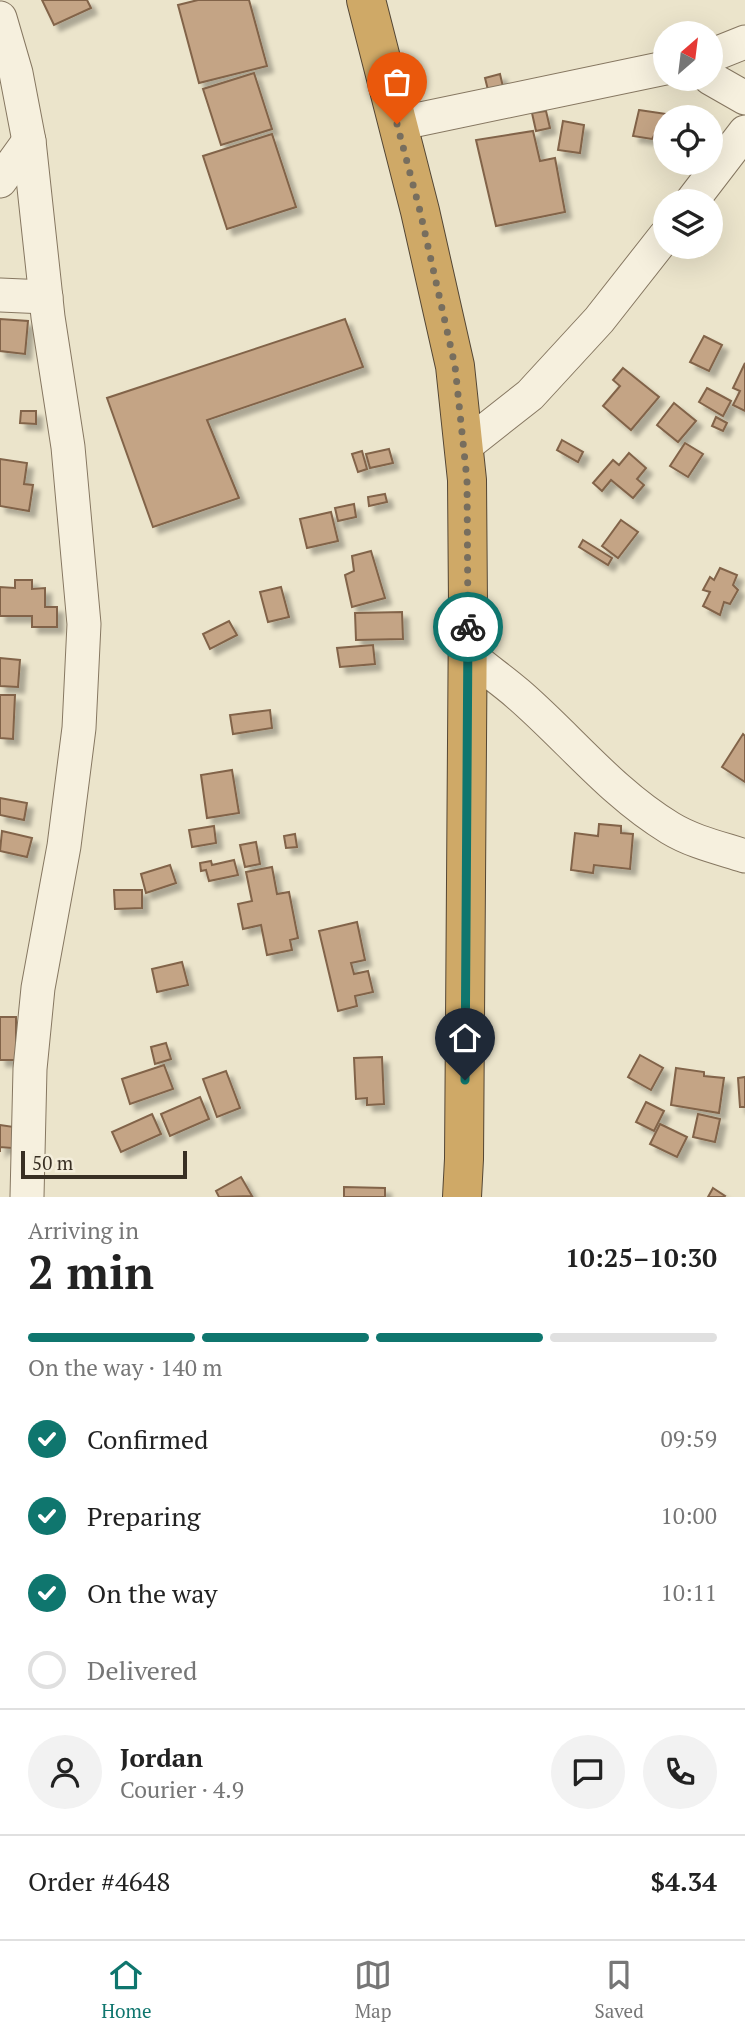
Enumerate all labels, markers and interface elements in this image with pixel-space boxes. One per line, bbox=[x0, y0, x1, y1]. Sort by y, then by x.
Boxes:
north arrow bbox=[653, 21, 723, 91]
map controls bbox=[653, 21, 723, 259]
pin bbox=[367, 52, 427, 124]
icon: bag bbox=[378, 63, 416, 101]
button: locate bbox=[653, 105, 723, 175]
button: layers bbox=[653, 189, 723, 259]
courier bbox=[433, 592, 503, 662]
icon: bike bbox=[449, 608, 487, 646]
pin bbox=[435, 1008, 495, 1080]
icon: home bbox=[446, 1019, 484, 1057]
scale bar bbox=[21, 1148, 187, 1180]
text: 50 m bbox=[32, 1150, 73, 1175]
text: Arriving in bbox=[28, 1215, 139, 1246]
text: 10:25–10:30 bbox=[565, 1240, 717, 1274]
text: 2 min bbox=[28, 1241, 154, 1302]
text: On the way · 140 m bbox=[28, 1352, 222, 1383]
icon: check bbox=[28, 1420, 66, 1458]
text: Confirmed bbox=[87, 1422, 208, 1456]
text: 09:59 bbox=[660, 1423, 717, 1454]
icon: check bbox=[28, 1497, 66, 1535]
text: Preparing bbox=[87, 1499, 200, 1533]
text: 10:00 bbox=[660, 1500, 717, 1531]
icon: check bbox=[28, 1574, 66, 1612]
text: On the way bbox=[87, 1576, 218, 1610]
text: 10:11 bbox=[660, 1577, 717, 1608]
text: Delivered bbox=[87, 1653, 197, 1687]
button: person bbox=[28, 1735, 102, 1809]
button: chat bbox=[551, 1735, 625, 1809]
button: phone bbox=[643, 1735, 717, 1809]
text: Jordan bbox=[120, 1740, 203, 1774]
text: Courier · 4.9 bbox=[120, 1774, 244, 1805]
text: Order #4648 bbox=[28, 1864, 170, 1898]
text: $4.34 bbox=[651, 1864, 717, 1898]
tab: Home bbox=[101, 1956, 152, 2023]
tab: Map bbox=[354, 1956, 392, 2023]
tab: Saved bbox=[595, 1956, 644, 2023]

